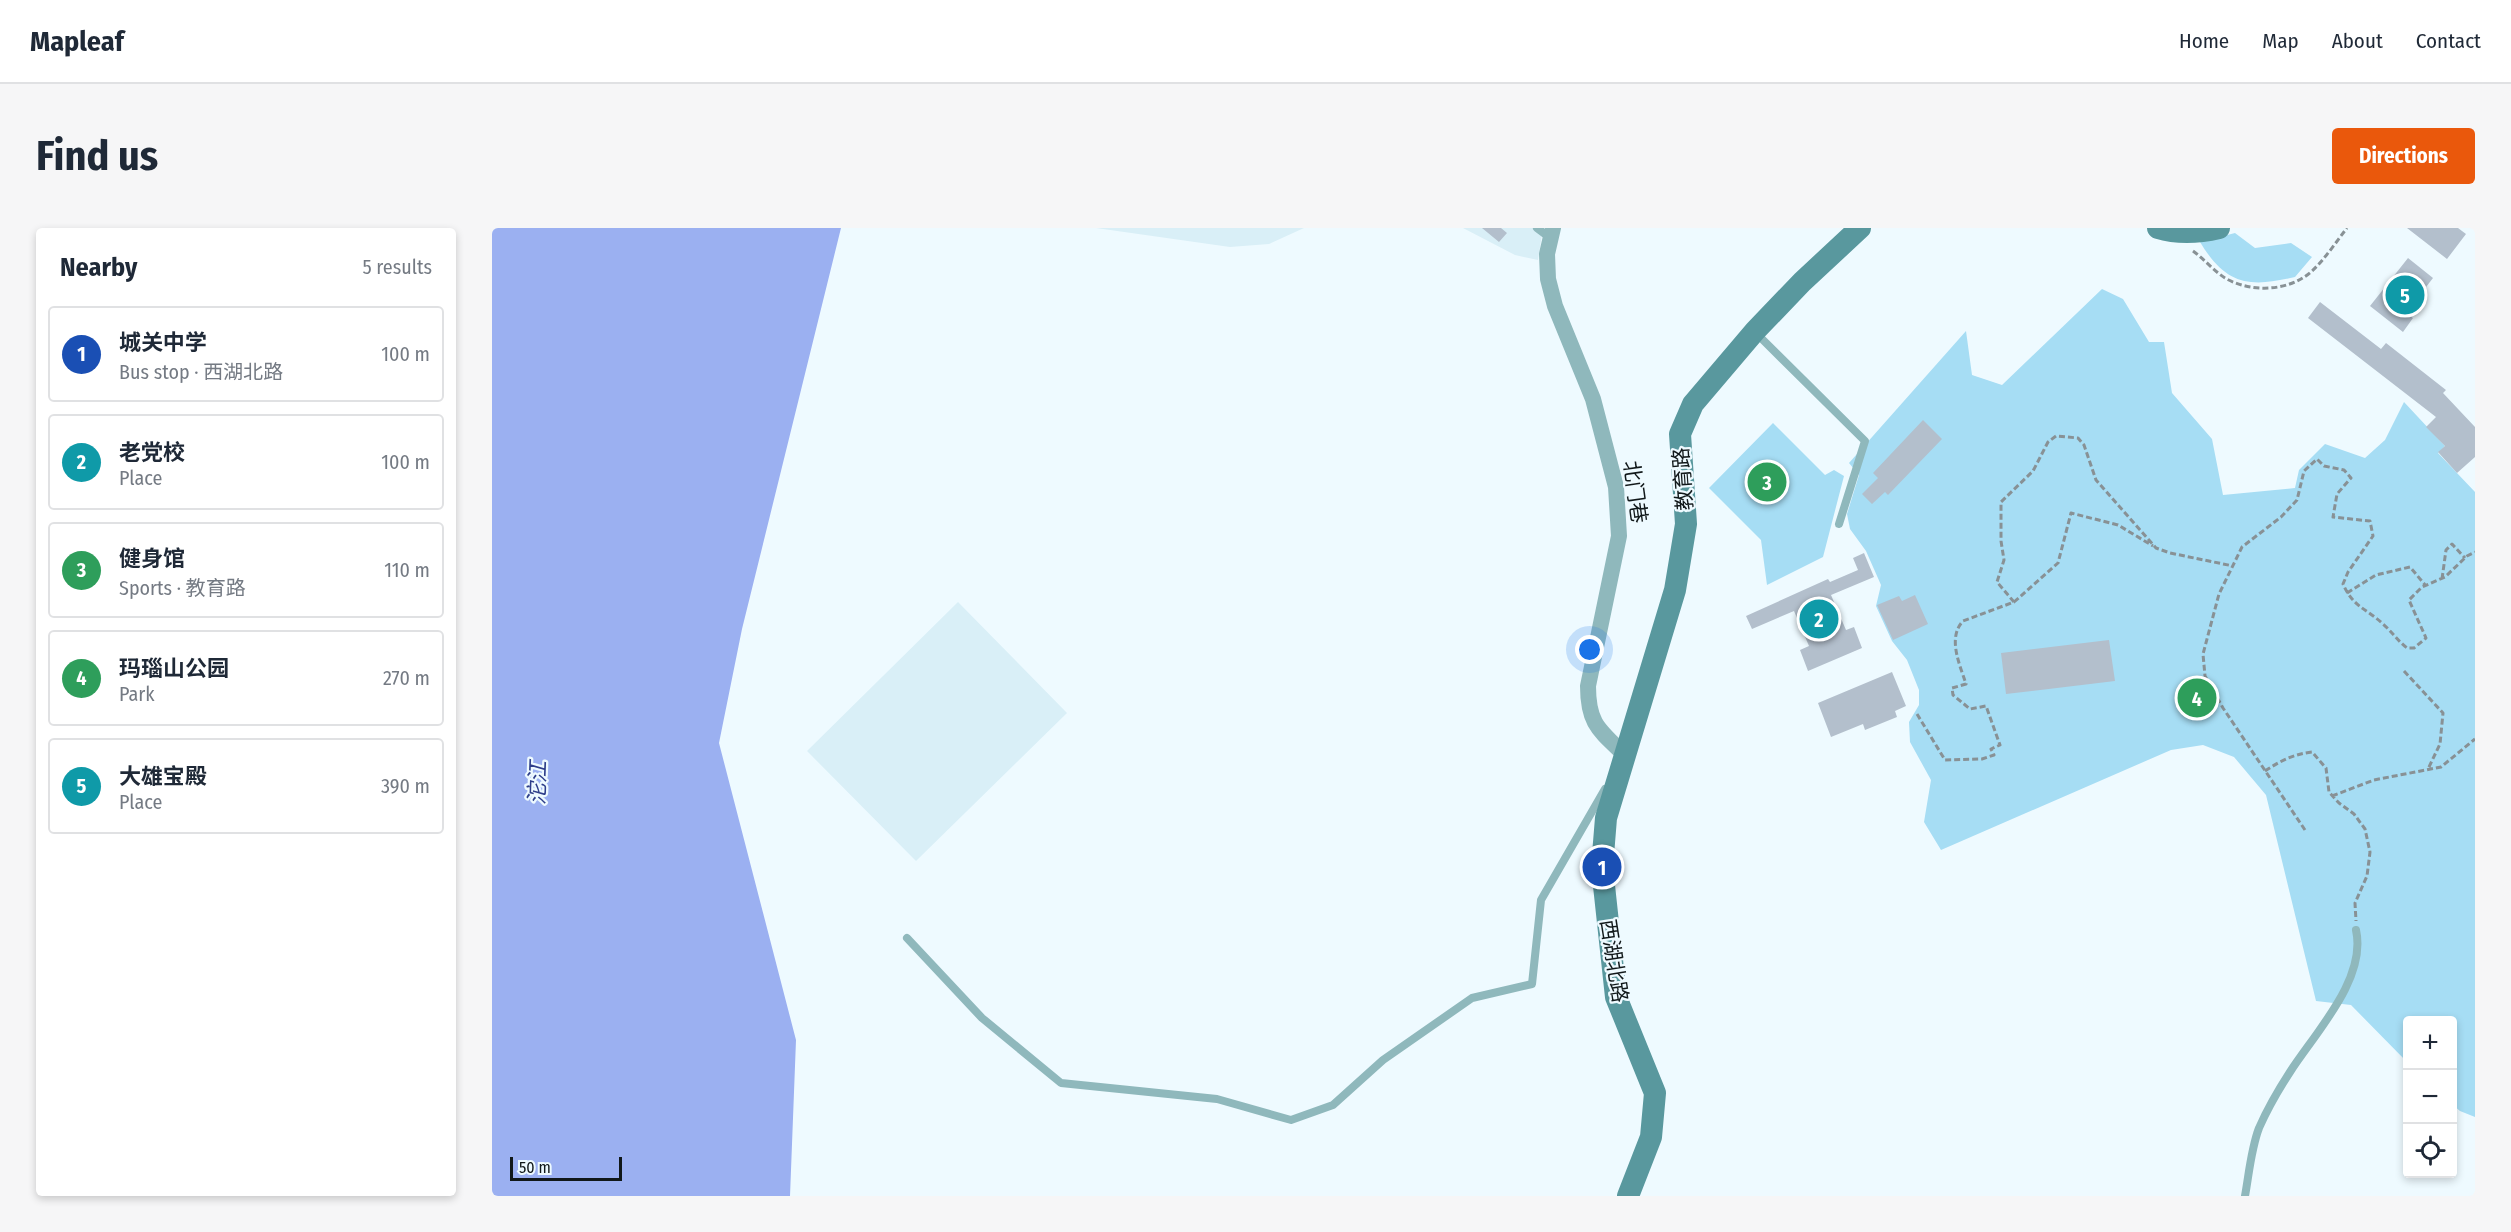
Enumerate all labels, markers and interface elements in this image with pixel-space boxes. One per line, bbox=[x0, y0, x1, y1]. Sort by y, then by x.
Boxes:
text: Mapleaf bbox=[30, 25, 124, 58]
text: Home bbox=[2179, 28, 2229, 54]
text: Map bbox=[2262, 28, 2299, 54]
text: About bbox=[2332, 28, 2383, 54]
text: Contact bbox=[2416, 28, 2481, 54]
button: Directions bbox=[2332, 128, 2475, 184]
text: Find us bbox=[36, 131, 158, 181]
text: Nearby bbox=[60, 252, 137, 283]
text: 5 results bbox=[362, 255, 432, 279]
pin: 5 bbox=[2386, 272, 2424, 318]
text: 城关中学 bbox=[119, 329, 207, 356]
text: 1 bbox=[77, 342, 86, 366]
text: 100 m bbox=[381, 342, 430, 366]
text: Bus stop · 西湖北路 bbox=[119, 360, 283, 384]
text: 老党校 bbox=[119, 439, 185, 466]
street label: 教育路 bbox=[1668, 447, 1698, 511]
text: 2 bbox=[77, 450, 86, 474]
text: 100 m bbox=[381, 450, 430, 474]
street label: 北门巷 bbox=[1618, 459, 1652, 525]
pin: 3 bbox=[1748, 460, 1786, 504]
text: Place bbox=[119, 466, 162, 490]
text: 健身馆 bbox=[119, 545, 185, 572]
text: 3 bbox=[77, 558, 86, 582]
text: 110 m bbox=[384, 558, 430, 582]
text: Sports · 教育路 bbox=[119, 576, 246, 600]
pin: 2 bbox=[1800, 596, 1838, 642]
your location bbox=[1575, 635, 1604, 664]
text: 玛瑙山公园 bbox=[119, 655, 229, 682]
text: 4 bbox=[76, 666, 87, 690]
text: 270 m bbox=[383, 666, 430, 690]
pin: 4 bbox=[2178, 676, 2216, 720]
text: Park bbox=[119, 682, 155, 706]
water label: 沱江 bbox=[523, 759, 552, 805]
text: 大雄宝殿 bbox=[119, 763, 207, 790]
text: 5 bbox=[77, 774, 86, 798]
text: 390 m bbox=[381, 774, 430, 798]
text: Place bbox=[119, 790, 162, 814]
pin: 1 bbox=[1582, 844, 1622, 890]
street label: 西湖北路 bbox=[1595, 917, 1633, 1005]
map controls bbox=[2403, 1016, 2457, 1178]
button: + bbox=[2403, 1016, 2457, 1070]
button: − bbox=[2403, 1070, 2457, 1124]
button: locate bbox=[2403, 1124, 2457, 1178]
scale bar bbox=[510, 1154, 622, 1182]
text: 50 m bbox=[519, 1158, 551, 1177]

